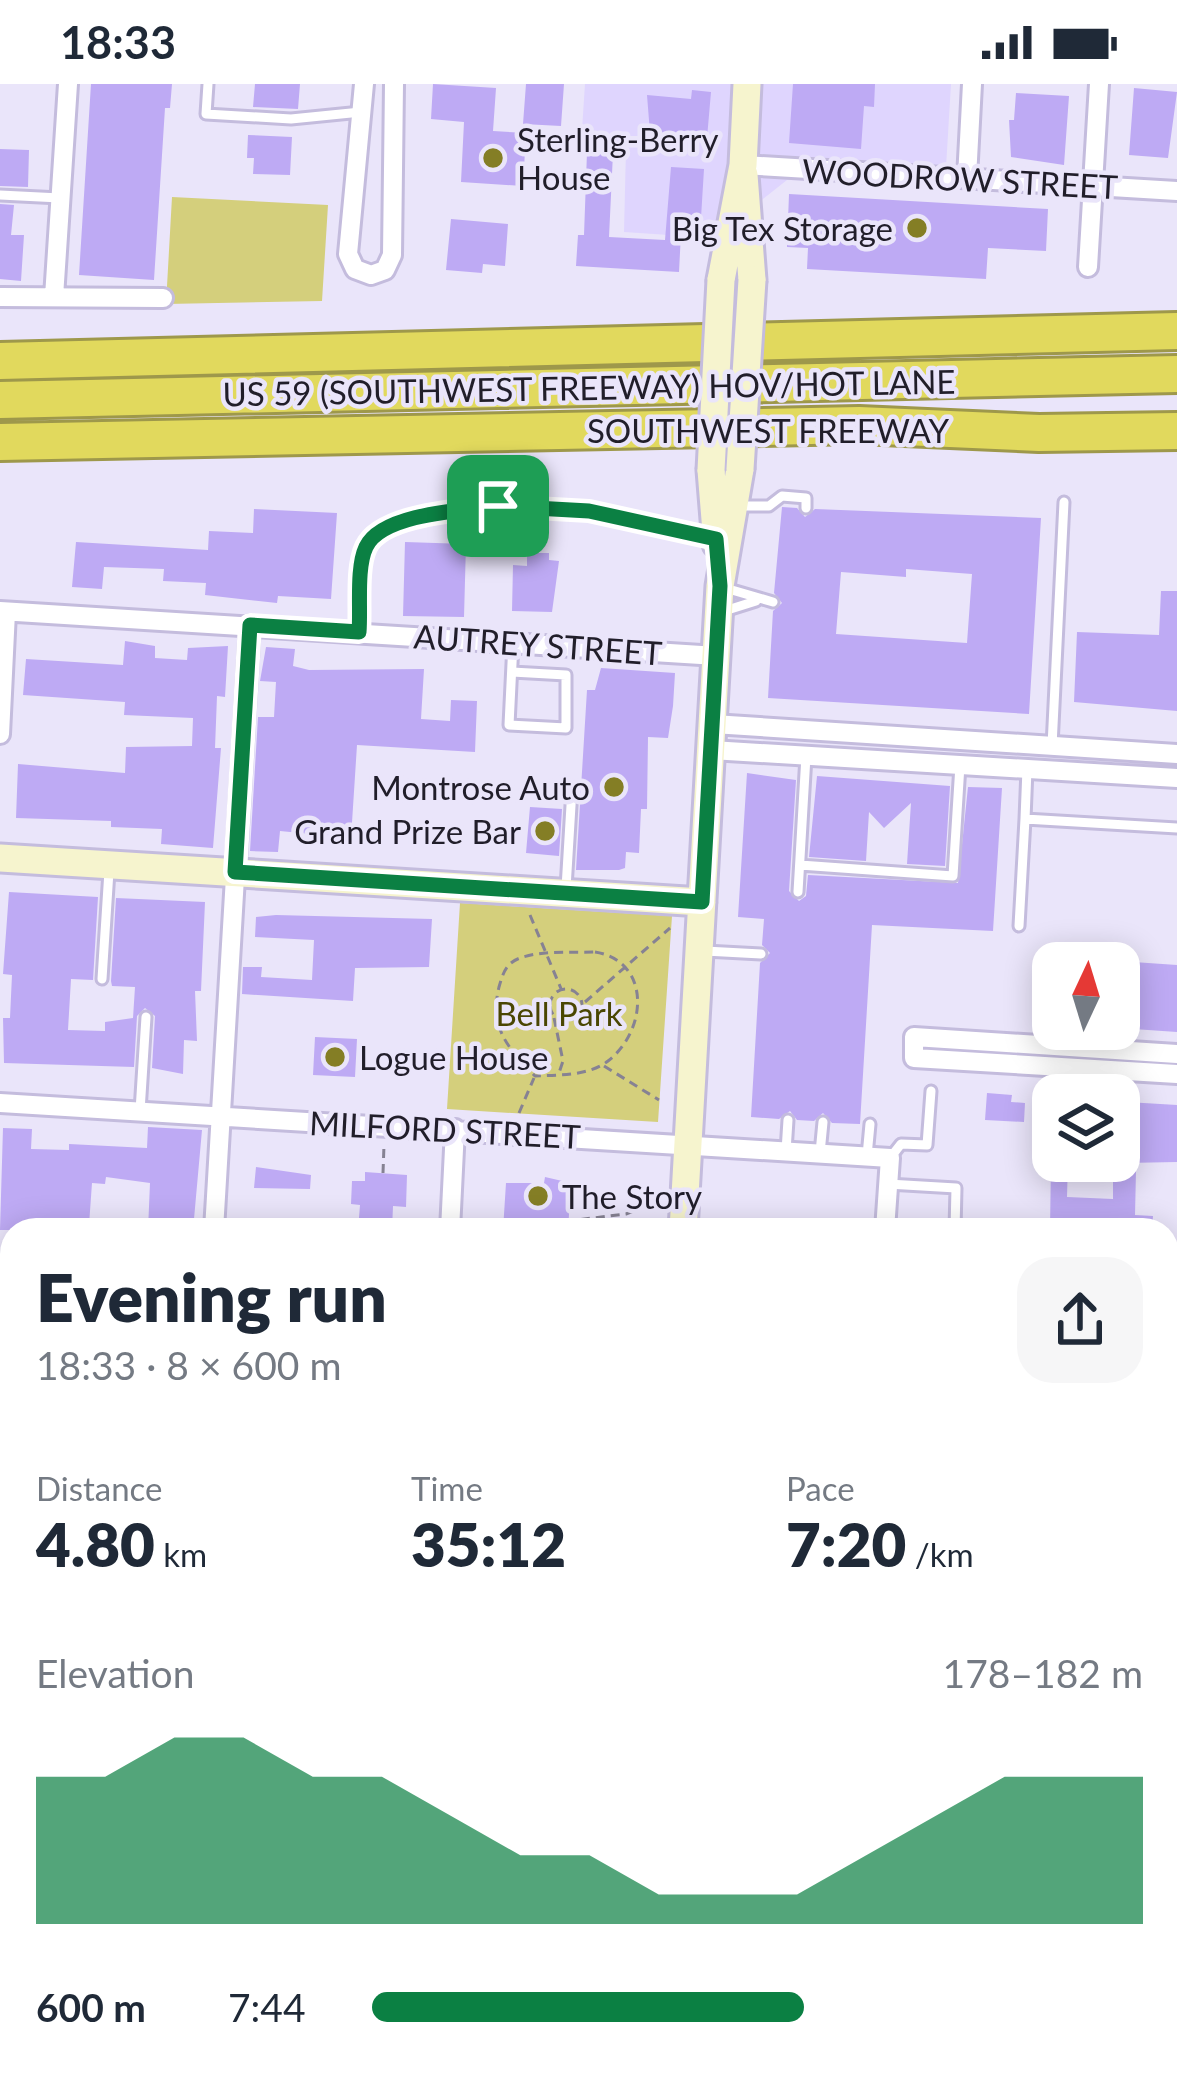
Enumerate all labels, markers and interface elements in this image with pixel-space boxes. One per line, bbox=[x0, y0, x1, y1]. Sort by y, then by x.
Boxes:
text: 18:33 bbox=[60, 15, 176, 69]
place label: Sterling-Berry House bbox=[517, 119, 718, 197]
marker: Sterling-Berry House bbox=[480, 145, 506, 171]
street label: WOODROW STREET bbox=[801, 150, 1119, 206]
place label: Big Tex Storage bbox=[672, 208, 893, 248]
marker: Big Tex Storage bbox=[904, 215, 930, 241]
street label: US 59 (SOUTHWEST FREEWAY) HOV/HOT LANE bbox=[222, 361, 956, 413]
street label: SOUTHWEST FREEWAY bbox=[587, 410, 949, 450]
pin bbox=[447, 455, 549, 557]
icon: arrive bbox=[465, 473, 531, 539]
street label: AUTREY STREET bbox=[413, 615, 664, 673]
place label: Montrose Auto bbox=[371, 767, 590, 807]
marker: Montrose Auto bbox=[601, 774, 627, 800]
place label: Grand Prize Bar bbox=[294, 811, 521, 851]
marker: Grand Prize Bar bbox=[532, 818, 558, 844]
north arrow bbox=[1032, 942, 1140, 1050]
map controls bbox=[1032, 942, 1140, 1182]
park label: Bell Park bbox=[495, 993, 623, 1033]
place label: Logue House bbox=[359, 1037, 548, 1077]
marker: Logue House bbox=[322, 1044, 348, 1070]
button: layers bbox=[1032, 1074, 1140, 1182]
street label: MILFORD STREET bbox=[308, 1102, 582, 1156]
place label: The Story bbox=[562, 1176, 702, 1216]
marker: The Story bbox=[525, 1183, 551, 1209]
text: Evening run bbox=[36, 1257, 387, 1336]
button: share bbox=[1017, 1257, 1143, 1383]
text: 18:33 · 8 × 600 m bbox=[36, 1342, 341, 1388]
text: Distance bbox=[36, 1468, 163, 1508]
text: Time bbox=[411, 1468, 483, 1508]
text: Pace bbox=[786, 1468, 855, 1508]
text: 4.80 bbox=[36, 1508, 155, 1580]
text: 35:12 bbox=[411, 1508, 566, 1580]
text: 7:20 bbox=[786, 1508, 906, 1580]
text: km bbox=[155, 1534, 207, 1574]
text: /km bbox=[906, 1534, 974, 1574]
text: Elevation bbox=[36, 1650, 194, 1696]
text: 178–182 m bbox=[943, 1650, 1143, 1696]
text: 600 m bbox=[36, 1984, 146, 2030]
text: 7:44 bbox=[228, 1984, 306, 2030]

